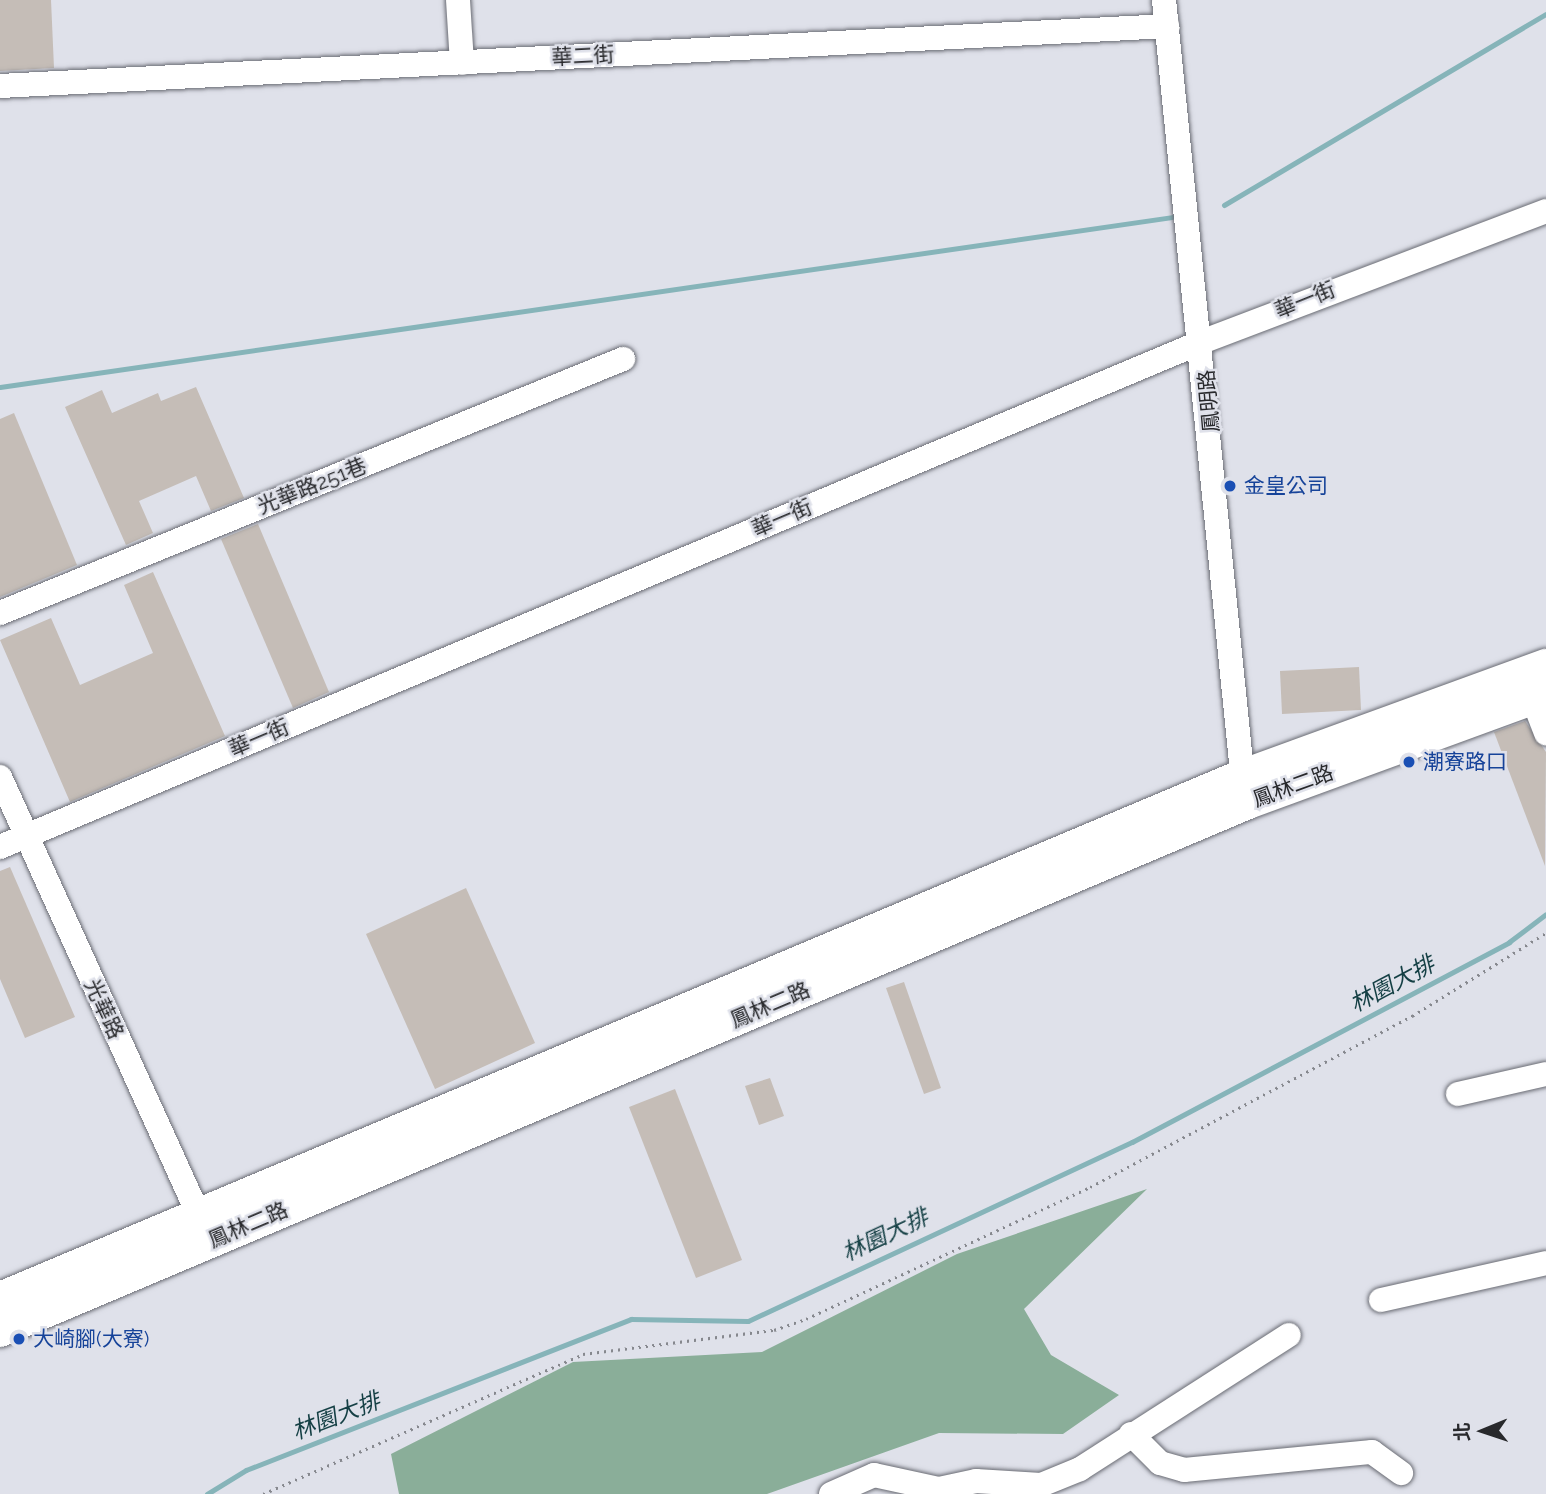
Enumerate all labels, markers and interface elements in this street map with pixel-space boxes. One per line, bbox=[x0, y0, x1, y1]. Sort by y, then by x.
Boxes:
street label: 華二街 bbox=[551, 42, 615, 70]
street label: 華一街 bbox=[1271, 277, 1339, 323]
street label: 鳳明路 bbox=[1194, 369, 1224, 433]
street label: 光華路251巷 bbox=[254, 453, 370, 519]
place label: 金皇公司 bbox=[1244, 473, 1328, 499]
marker: 金皇公司 bbox=[1222, 478, 1238, 494]
street label: 華一街 bbox=[748, 494, 816, 542]
street label: 華一街 bbox=[225, 714, 293, 762]
place label: 潮寮路口 bbox=[1423, 749, 1507, 775]
marker: 潮寮路口 bbox=[1401, 754, 1417, 770]
street label: 鳳林二路 bbox=[1249, 760, 1337, 812]
water label: 林園大排 bbox=[1345, 950, 1439, 1018]
street label: 光華路 bbox=[79, 975, 129, 1043]
street label: 鳳林二路 bbox=[726, 977, 814, 1033]
street label: 鳳林二路 bbox=[204, 1197, 292, 1253]
water label: 林園大排 bbox=[837, 1203, 933, 1267]
place label: 大崎腳(大寮) bbox=[33, 1326, 149, 1352]
marker: 大崎腳(大寮) bbox=[11, 1331, 27, 1347]
water label: 林園大排 bbox=[288, 1387, 384, 1445]
north arrow bbox=[1448, 1396, 1518, 1466]
text: 北 bbox=[1451, 1422, 1473, 1442]

